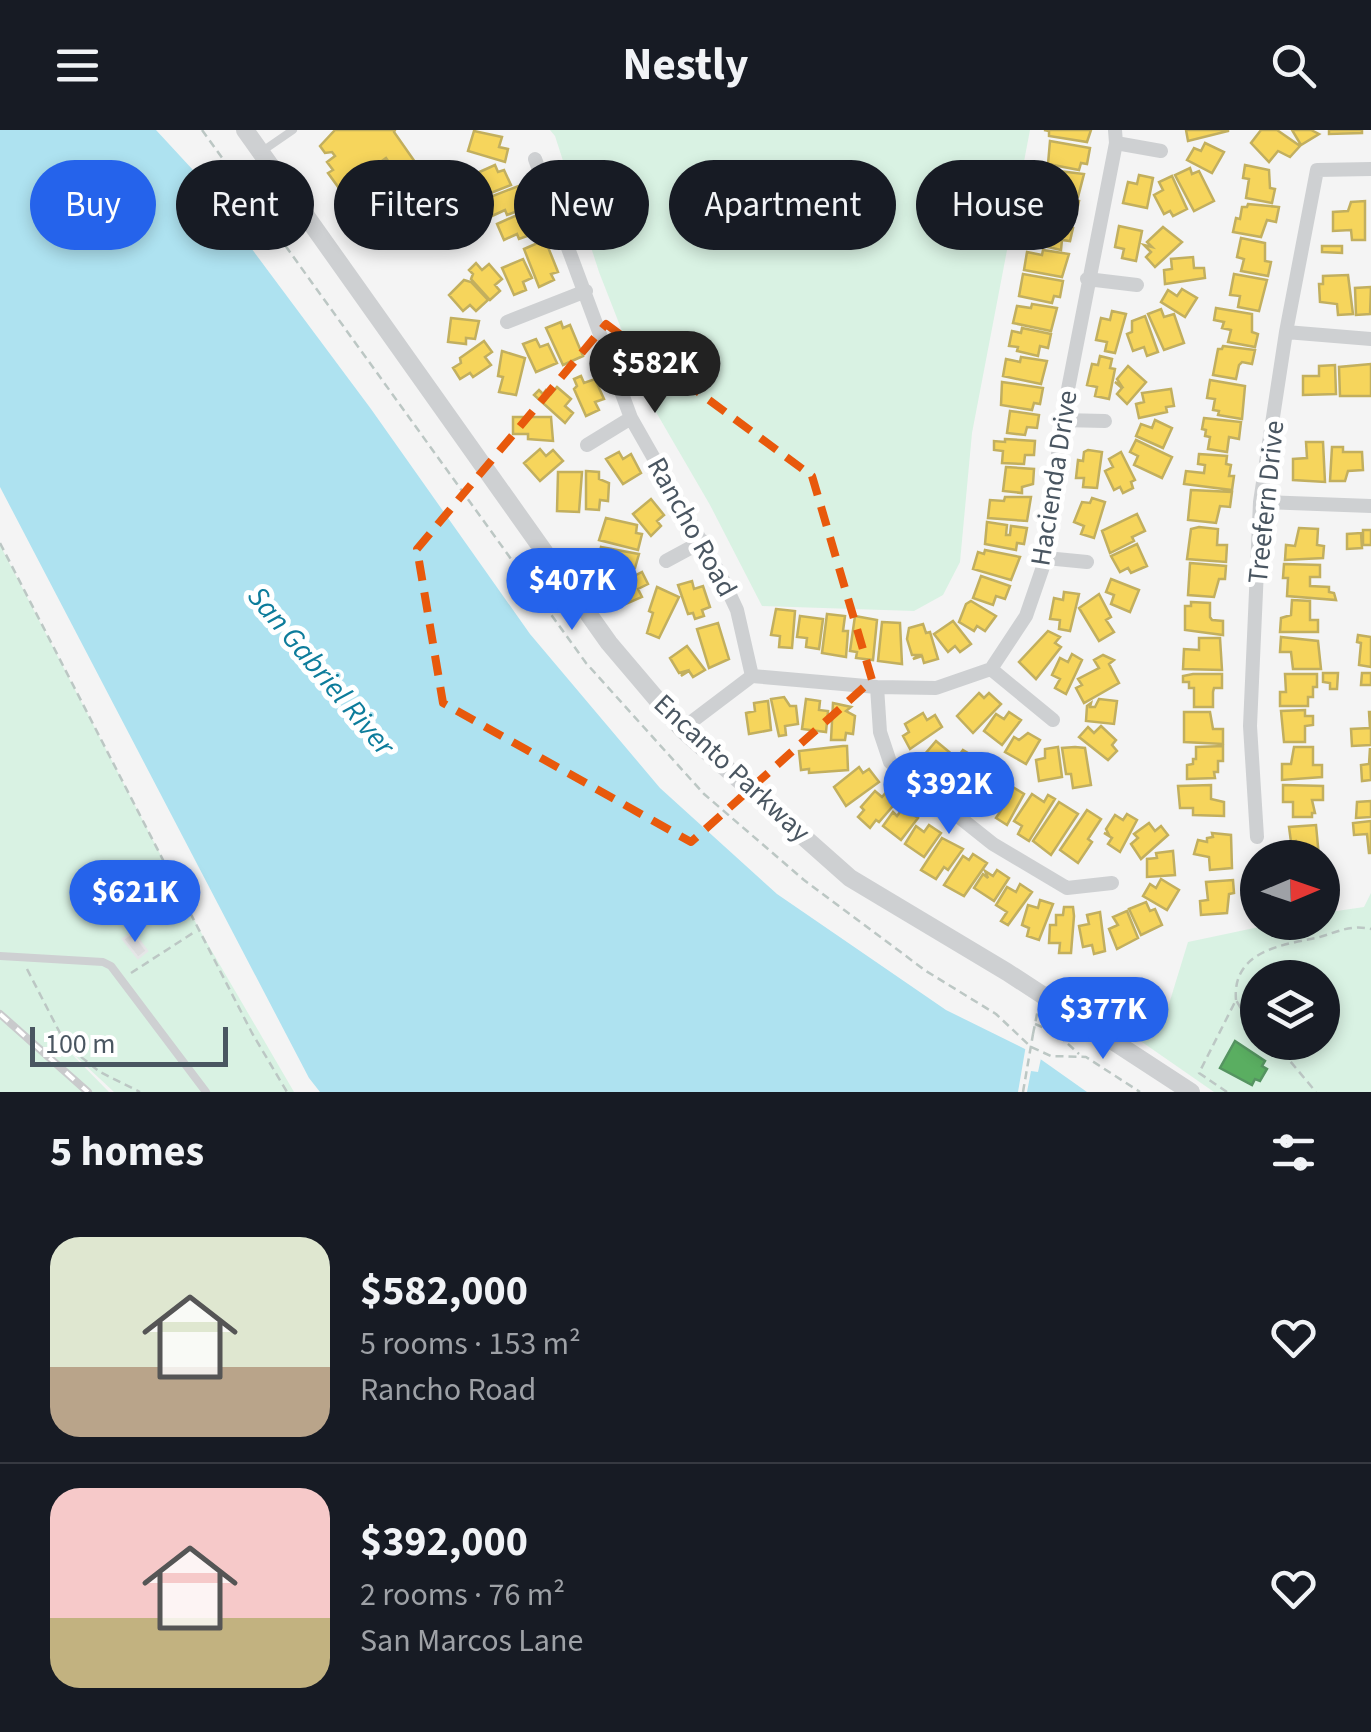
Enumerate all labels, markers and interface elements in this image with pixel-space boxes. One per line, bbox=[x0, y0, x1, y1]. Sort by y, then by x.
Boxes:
text: Nestly bbox=[623, 33, 748, 97]
icon: menu bbox=[50, 38, 105, 93]
icon: search bbox=[1266, 38, 1321, 93]
chip: Buy bbox=[30, 160, 156, 250]
chip: Rent bbox=[176, 160, 314, 250]
chip: Filters bbox=[334, 160, 494, 250]
chip: New bbox=[514, 160, 649, 250]
chip: Apartment bbox=[669, 160, 896, 250]
chip: House bbox=[916, 160, 1079, 250]
pin: $582K bbox=[585, 331, 725, 416]
text: $582K bbox=[611, 340, 699, 386]
street label: Hacienda Drive bbox=[1020, 387, 1088, 569]
street label: Treefern Drive bbox=[1238, 418, 1294, 586]
street label: Rancho Road bbox=[637, 450, 747, 604]
pin: $407K bbox=[502, 548, 642, 633]
text: $407K bbox=[528, 557, 616, 603]
water label: San Gabriel River bbox=[237, 577, 406, 766]
street label: Encanto Parkway bbox=[645, 685, 819, 851]
pin: $392K bbox=[879, 752, 1019, 837]
text: $392K bbox=[905, 761, 993, 807]
north arrow bbox=[1240, 840, 1340, 940]
map controls bbox=[1240, 840, 1340, 1060]
pin: $621K bbox=[65, 860, 205, 945]
text: $621K bbox=[91, 869, 179, 915]
button: layers bbox=[1240, 960, 1340, 1060]
pin: $377K bbox=[1033, 977, 1173, 1062]
text: $377K bbox=[1059, 986, 1147, 1032]
scale bar bbox=[30, 1022, 228, 1066]
text: 100 m bbox=[45, 1024, 116, 1064]
text: 5 homes bbox=[50, 1122, 204, 1182]
icon: filters bbox=[1266, 1125, 1321, 1180]
text: $582,000 bbox=[360, 1261, 528, 1321]
icon: home bbox=[130, 1277, 250, 1397]
icon: heart bbox=[1266, 1310, 1321, 1365]
text: 5 rooms · 153 m² bbox=[360, 1321, 581, 1367]
text: Rancho Road bbox=[360, 1367, 536, 1413]
text: $392,000 bbox=[360, 1512, 528, 1572]
icon: home bbox=[130, 1528, 250, 1648]
icon: heart bbox=[1266, 1561, 1321, 1616]
text: 2 rooms · 76 m² bbox=[360, 1572, 565, 1618]
text: San Marcos Lane bbox=[360, 1618, 583, 1664]

